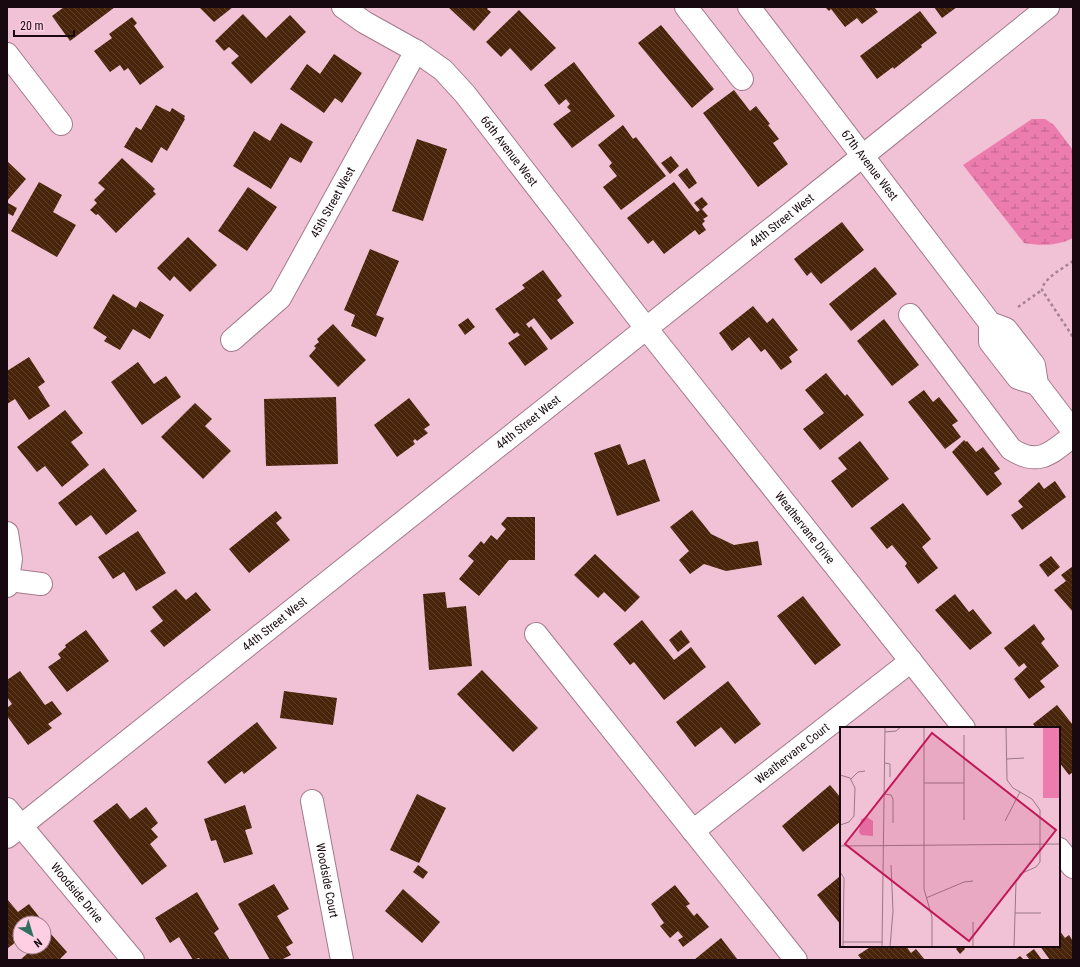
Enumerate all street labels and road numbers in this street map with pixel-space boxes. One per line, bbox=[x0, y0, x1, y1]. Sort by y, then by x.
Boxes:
street label: 66th Avenue West bbox=[478, 113, 541, 189]
street label: 67th Avenue West bbox=[838, 127, 901, 204]
street label: 45th Street West bbox=[308, 164, 358, 240]
street label: 44th Street West bbox=[747, 190, 817, 251]
street label: 44th Street West bbox=[493, 392, 564, 452]
street label: Weathervane Drive bbox=[772, 489, 838, 567]
street label: 44th Street West bbox=[240, 594, 310, 654]
street label: Weathervane Court bbox=[752, 720, 833, 787]
street label: Woodside Court bbox=[313, 842, 341, 920]
street label: Woodside Drive bbox=[48, 860, 106, 926]

